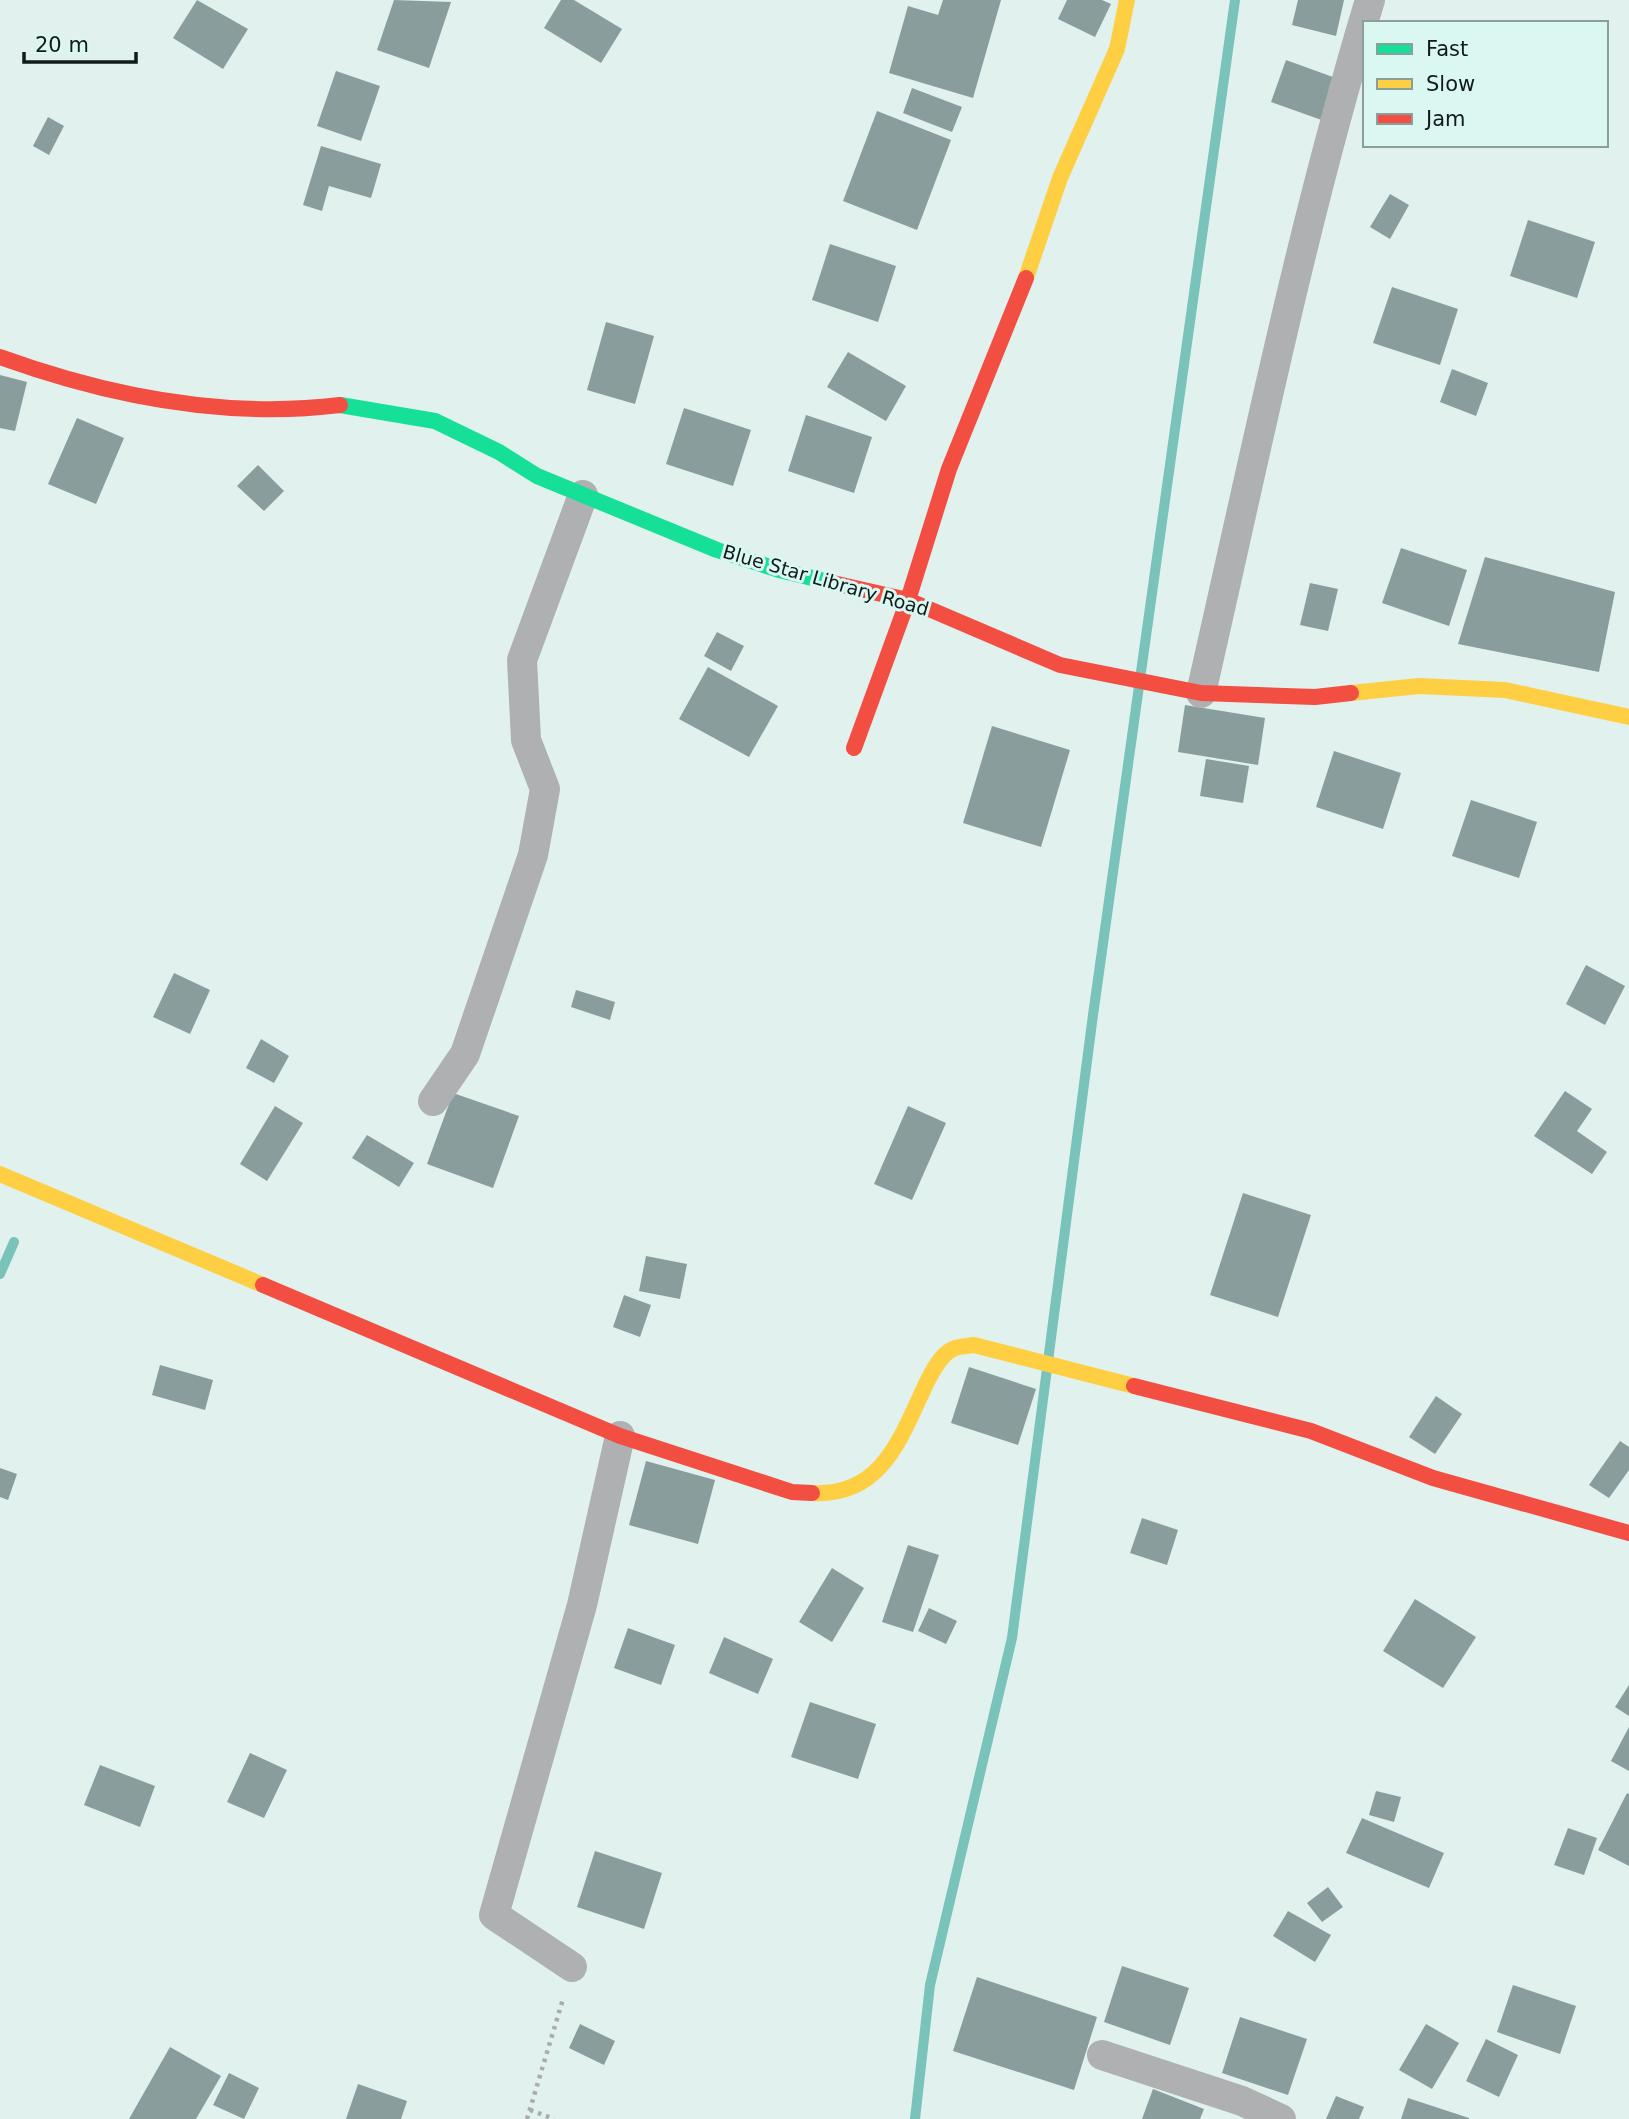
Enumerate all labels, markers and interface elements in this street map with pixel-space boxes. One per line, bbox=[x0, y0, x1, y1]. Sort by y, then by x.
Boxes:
scale bar bbox=[24, 21, 136, 65]
legend bbox=[1363, 21, 1608, 147]
text: 20 m bbox=[35, 33, 89, 57]
text: Fast bbox=[1426, 37, 1468, 61]
text: Slow bbox=[1426, 72, 1475, 96]
text: Jam bbox=[1424, 107, 1466, 131]
street label: Blue Star Library Road bbox=[720, 540, 932, 620]

